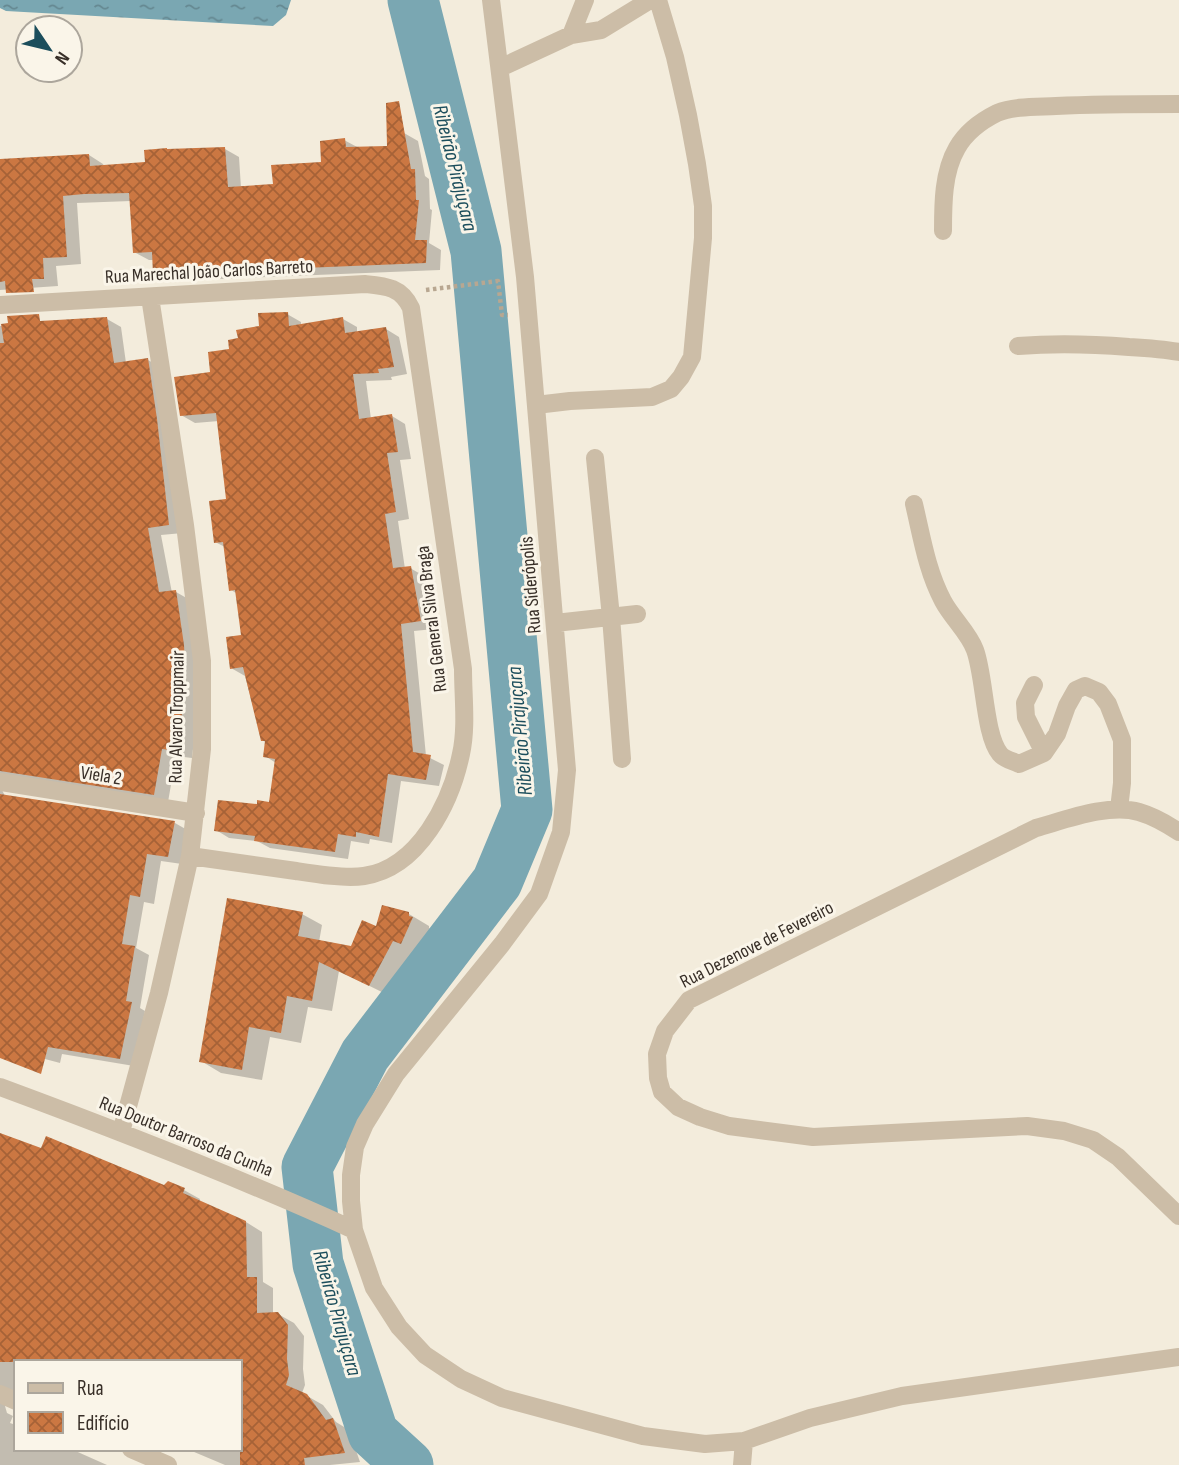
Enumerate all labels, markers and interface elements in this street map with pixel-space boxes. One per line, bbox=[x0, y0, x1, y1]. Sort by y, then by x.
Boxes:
north arrow bbox=[14, 14, 84, 84]
text: N bbox=[49, 47, 74, 69]
water label: Ribeirão Pirajuçara bbox=[427, 102, 483, 234]
street label: Rua Marechal João Carlos Barreto bbox=[104, 255, 314, 289]
street label: Rua Siderópolis bbox=[515, 535, 547, 634]
street label: Rua General Silva Braga bbox=[412, 545, 452, 693]
street label: Rua Alvaro Troppmair bbox=[164, 650, 190, 784]
water label: Ribeirão Pirajuçara bbox=[502, 665, 538, 797]
street label: Viela 2 bbox=[79, 761, 123, 791]
street label: Rua Dezenove de Fevereiro bbox=[676, 896, 838, 994]
street label: Rua Doutor Barroso da Cunha bbox=[96, 1092, 276, 1182]
water label: Ribeirão Pirajuçara bbox=[307, 1247, 367, 1379]
legend bbox=[14, 1360, 242, 1451]
text: Rua bbox=[77, 1376, 104, 1401]
text: Edifício bbox=[77, 1411, 129, 1436]

